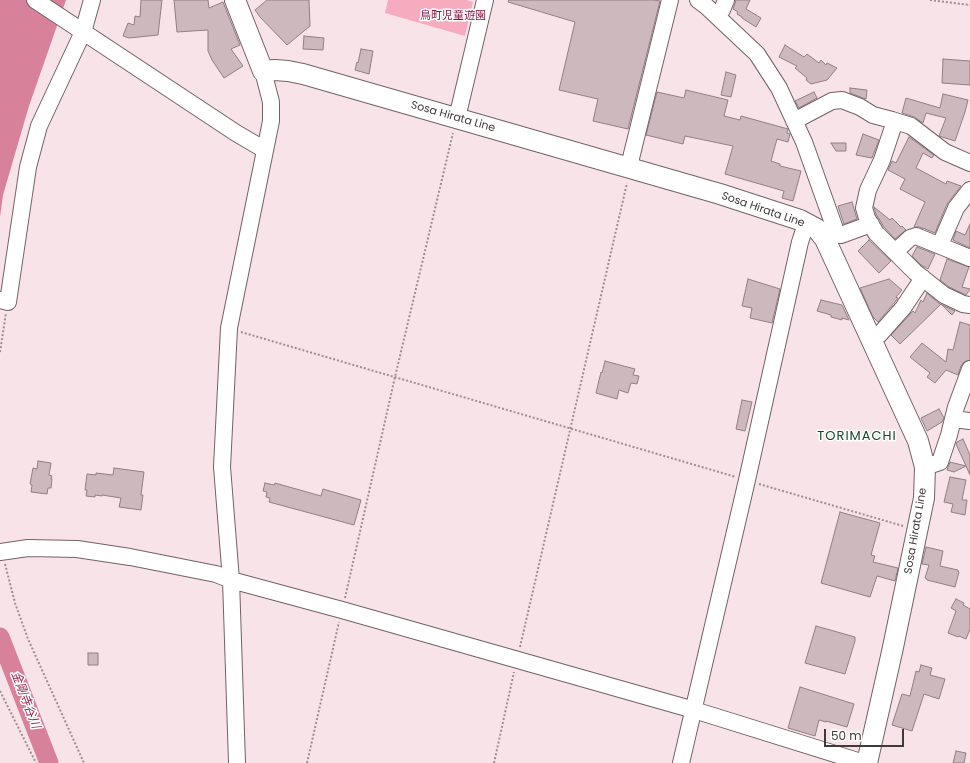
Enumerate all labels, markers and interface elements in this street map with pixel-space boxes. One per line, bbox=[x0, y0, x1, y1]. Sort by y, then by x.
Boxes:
park label: 鳥町児童遊園 bbox=[420, 9, 486, 23]
street label: Sosa Hirata Line bbox=[409, 99, 497, 135]
street label: Sosa Hirata Line bbox=[720, 190, 806, 230]
district label: TORIMACHI bbox=[817, 429, 897, 445]
street label: Sosa Hirata Line bbox=[902, 487, 930, 575]
water label: 金剛寺谷川 bbox=[8, 669, 42, 731]
scale bar bbox=[826, 721, 906, 747]
text: 50 m bbox=[831, 727, 862, 744]

